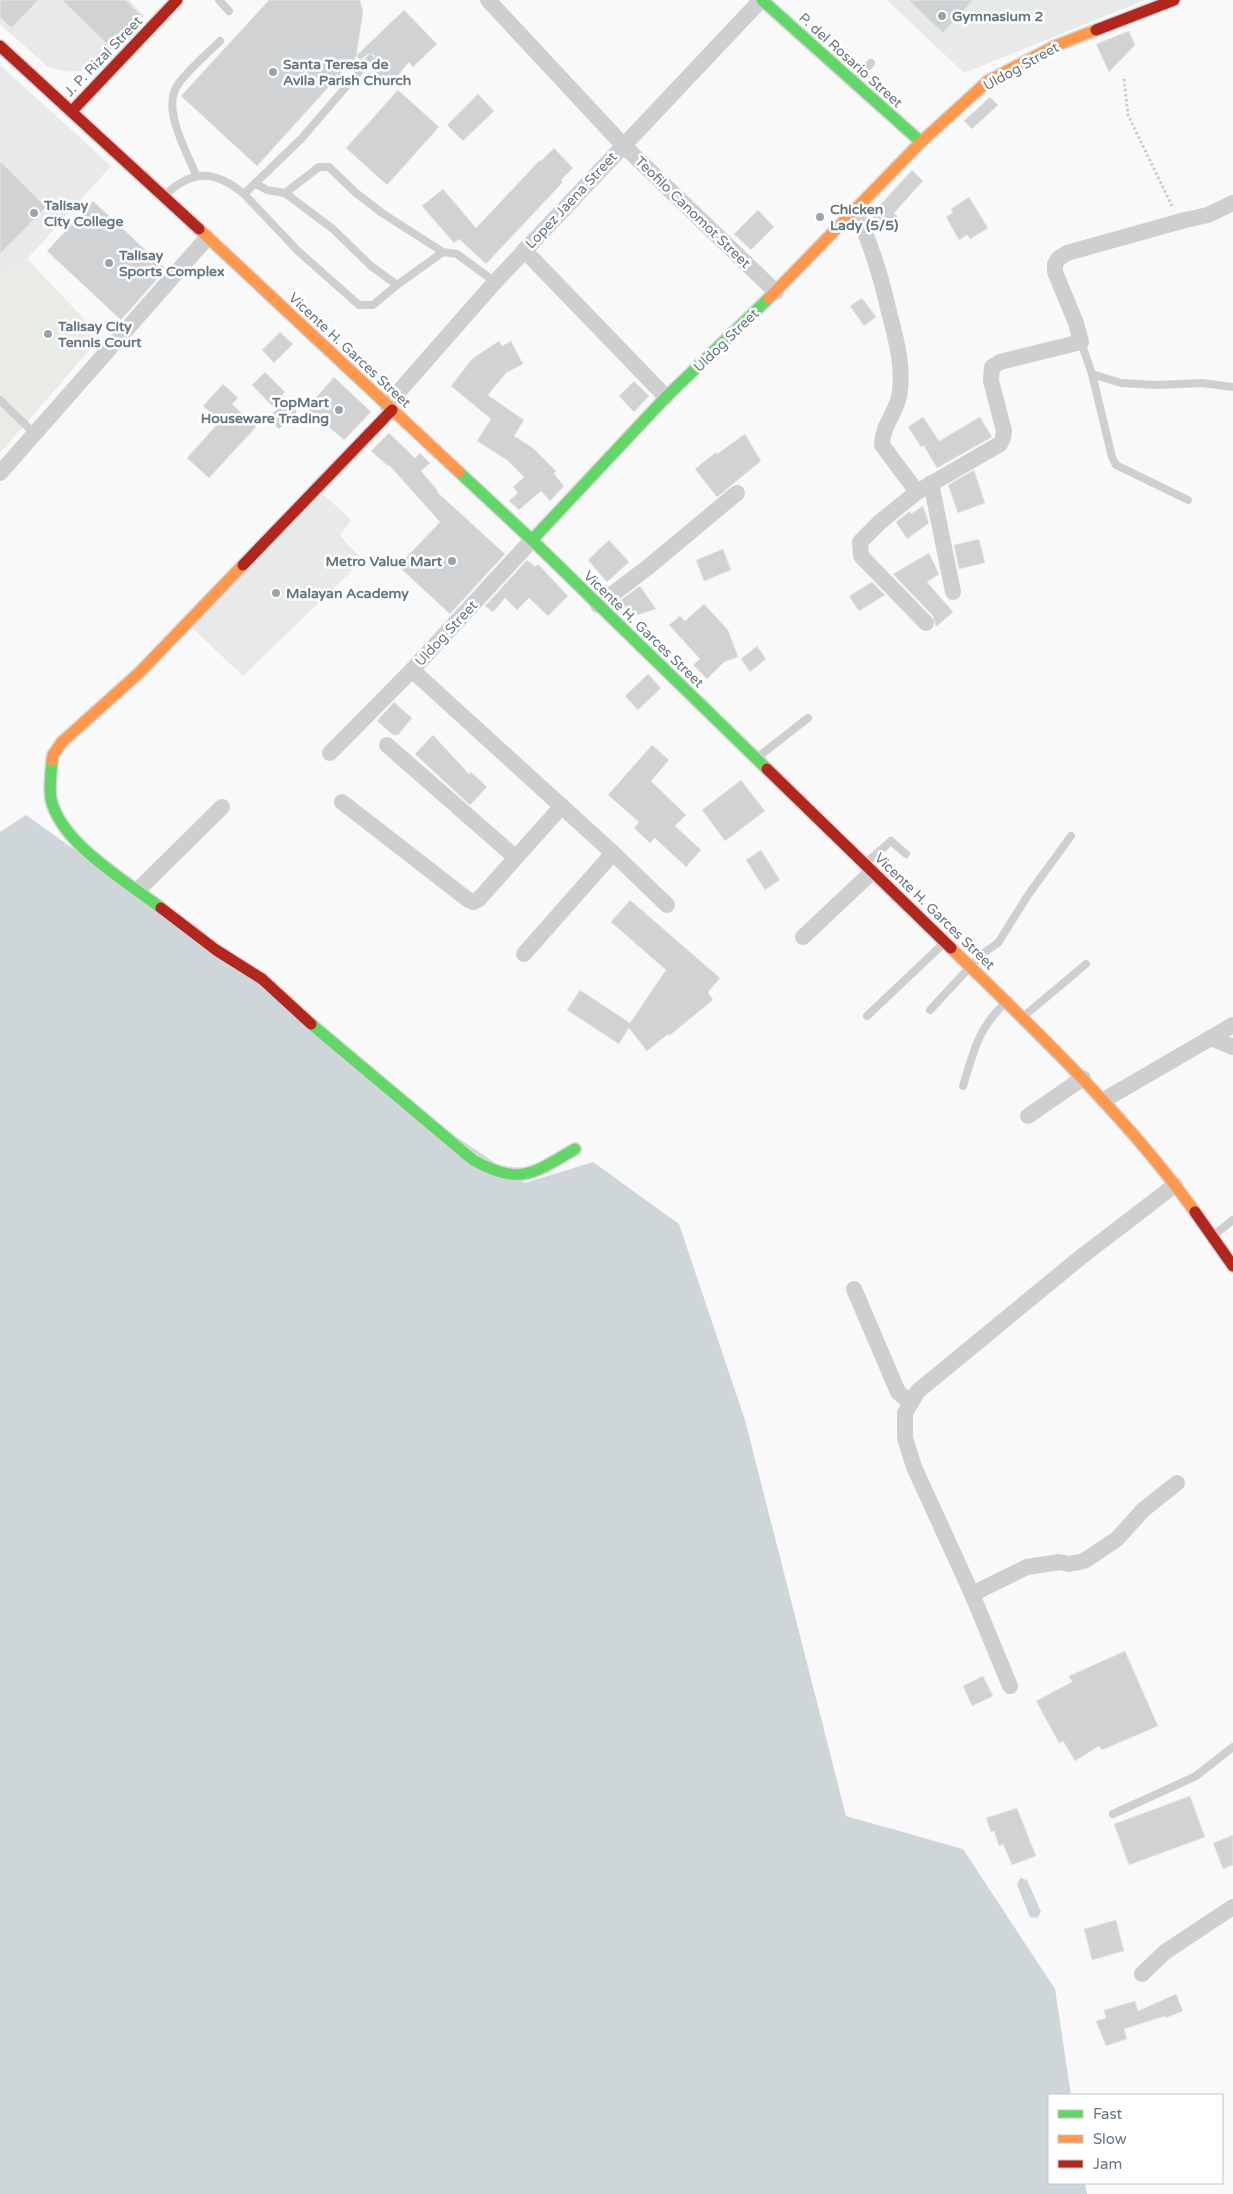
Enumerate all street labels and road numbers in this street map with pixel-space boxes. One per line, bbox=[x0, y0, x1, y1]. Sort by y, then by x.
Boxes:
street label: P. del Rosario Street bbox=[795, 9, 906, 112]
street label: J. P. Rizal Street bbox=[61, 12, 146, 100]
street label: Uldog Street bbox=[980, 38, 1063, 94]
street label: Lopez Jaena Street bbox=[522, 148, 621, 252]
street label: Teofilo Canomot Street bbox=[632, 153, 754, 272]
street label: Vicente H. Garces Street bbox=[285, 289, 415, 412]
street label: Uldog Street bbox=[690, 305, 763, 376]
street label: Vicente H. Garces Street bbox=[580, 567, 708, 692]
street label: Uldog Street bbox=[412, 596, 482, 670]
street label: Vicente H. Garces Street bbox=[871, 849, 999, 974]

